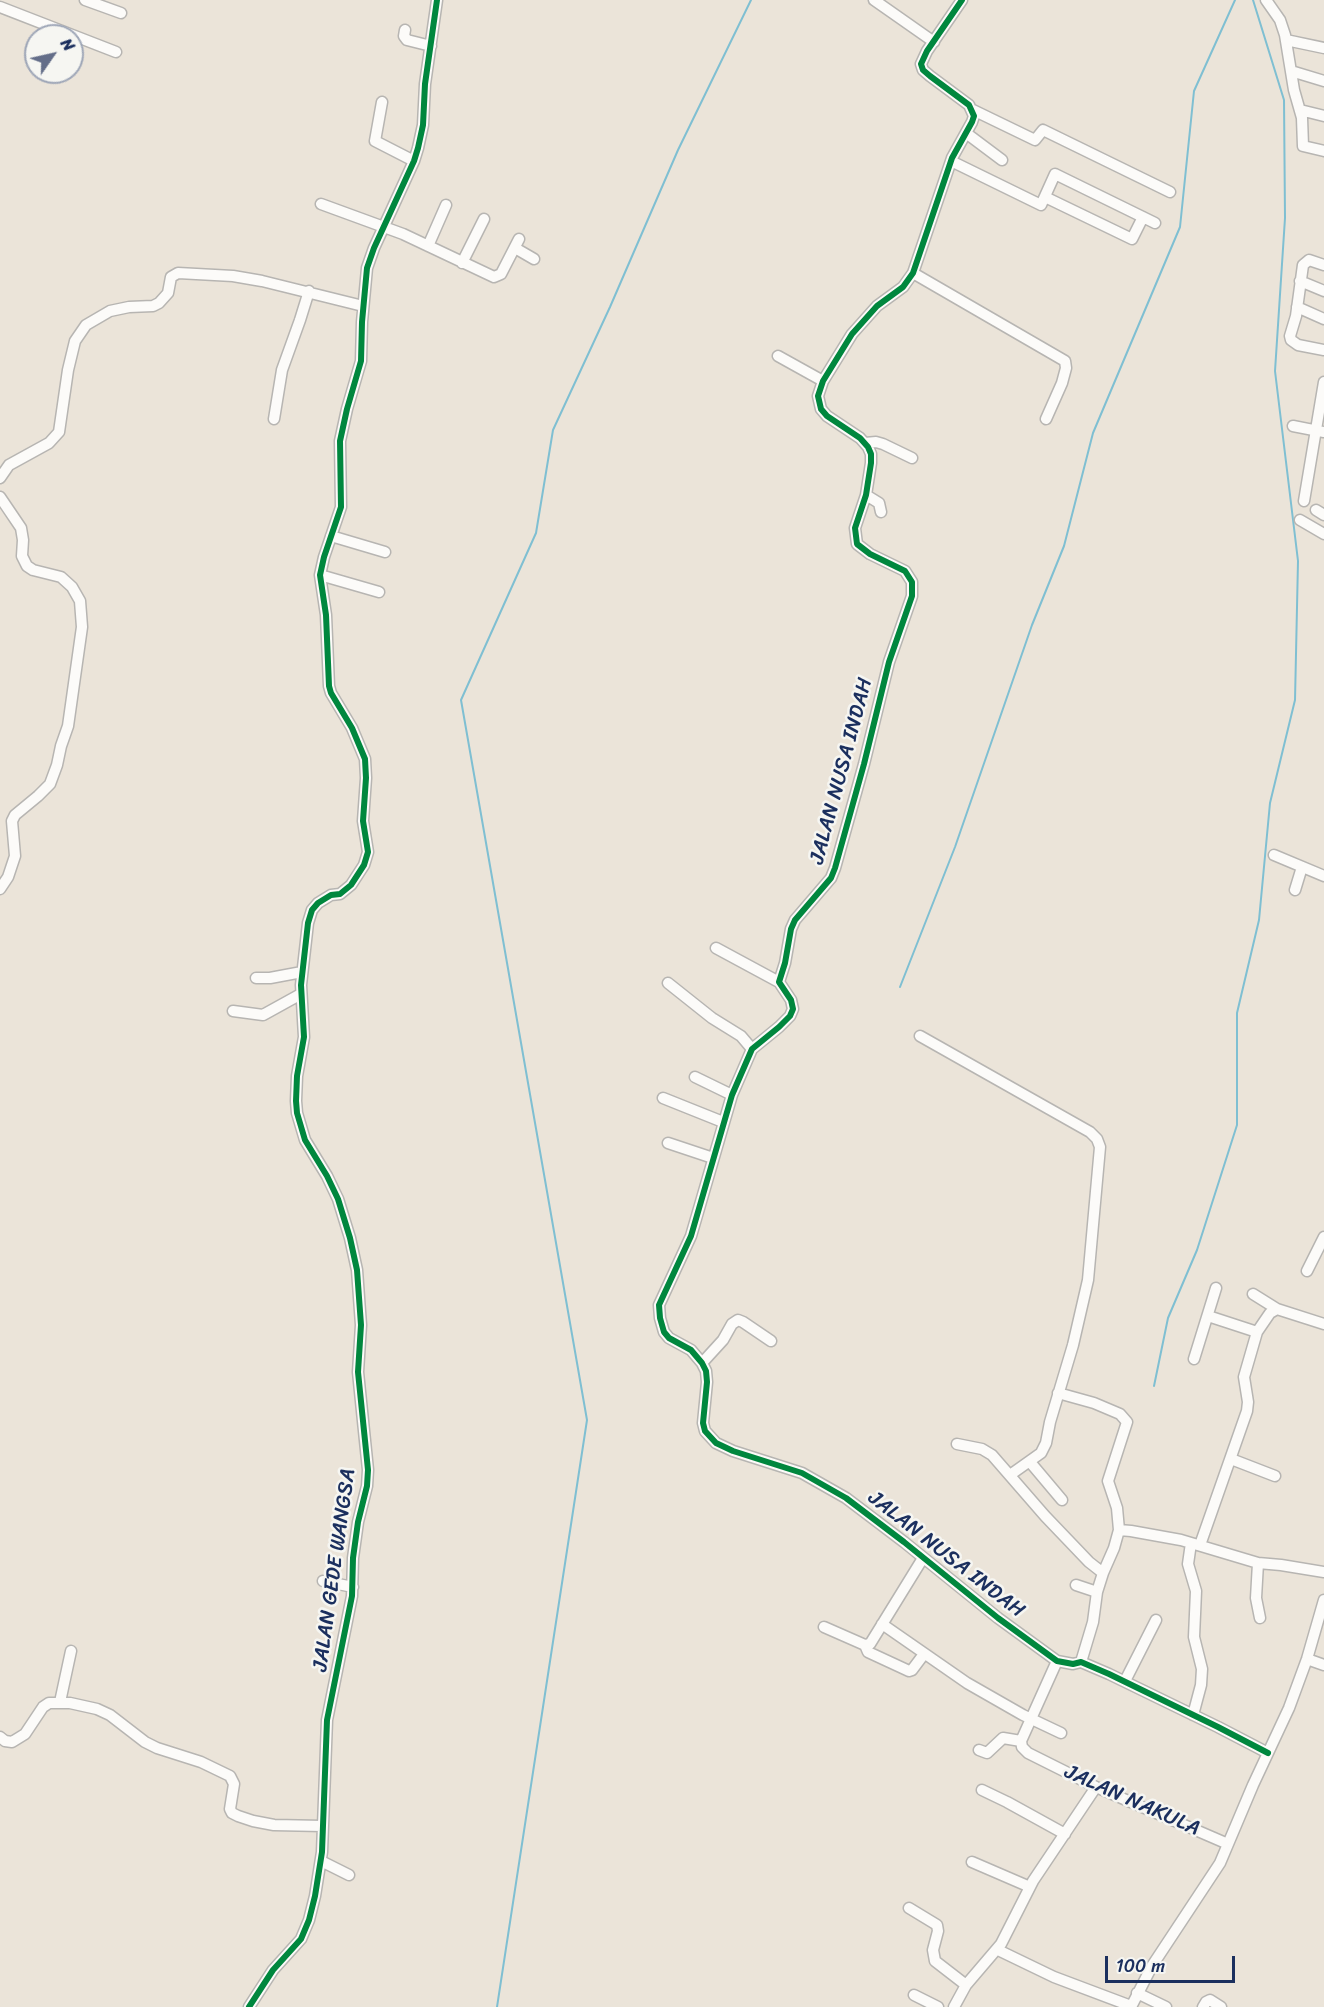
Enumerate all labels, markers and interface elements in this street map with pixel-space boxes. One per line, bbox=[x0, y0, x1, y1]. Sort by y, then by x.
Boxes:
north arrow bbox=[24, 24, 84, 84]
text: N bbox=[53, 32, 83, 57]
street label: JALAN NUSA INDAH bbox=[805, 675, 879, 867]
street label: JALAN GEDE WANGSA bbox=[308, 1467, 362, 1673]
street label: JALAN NUSA INDAH bbox=[863, 1486, 1029, 1624]
street label: JALAN NAKULA bbox=[1060, 1760, 1204, 1842]
scale bar bbox=[1108, 1944, 1238, 1982]
text: 100 m bbox=[1116, 1950, 1165, 1982]

